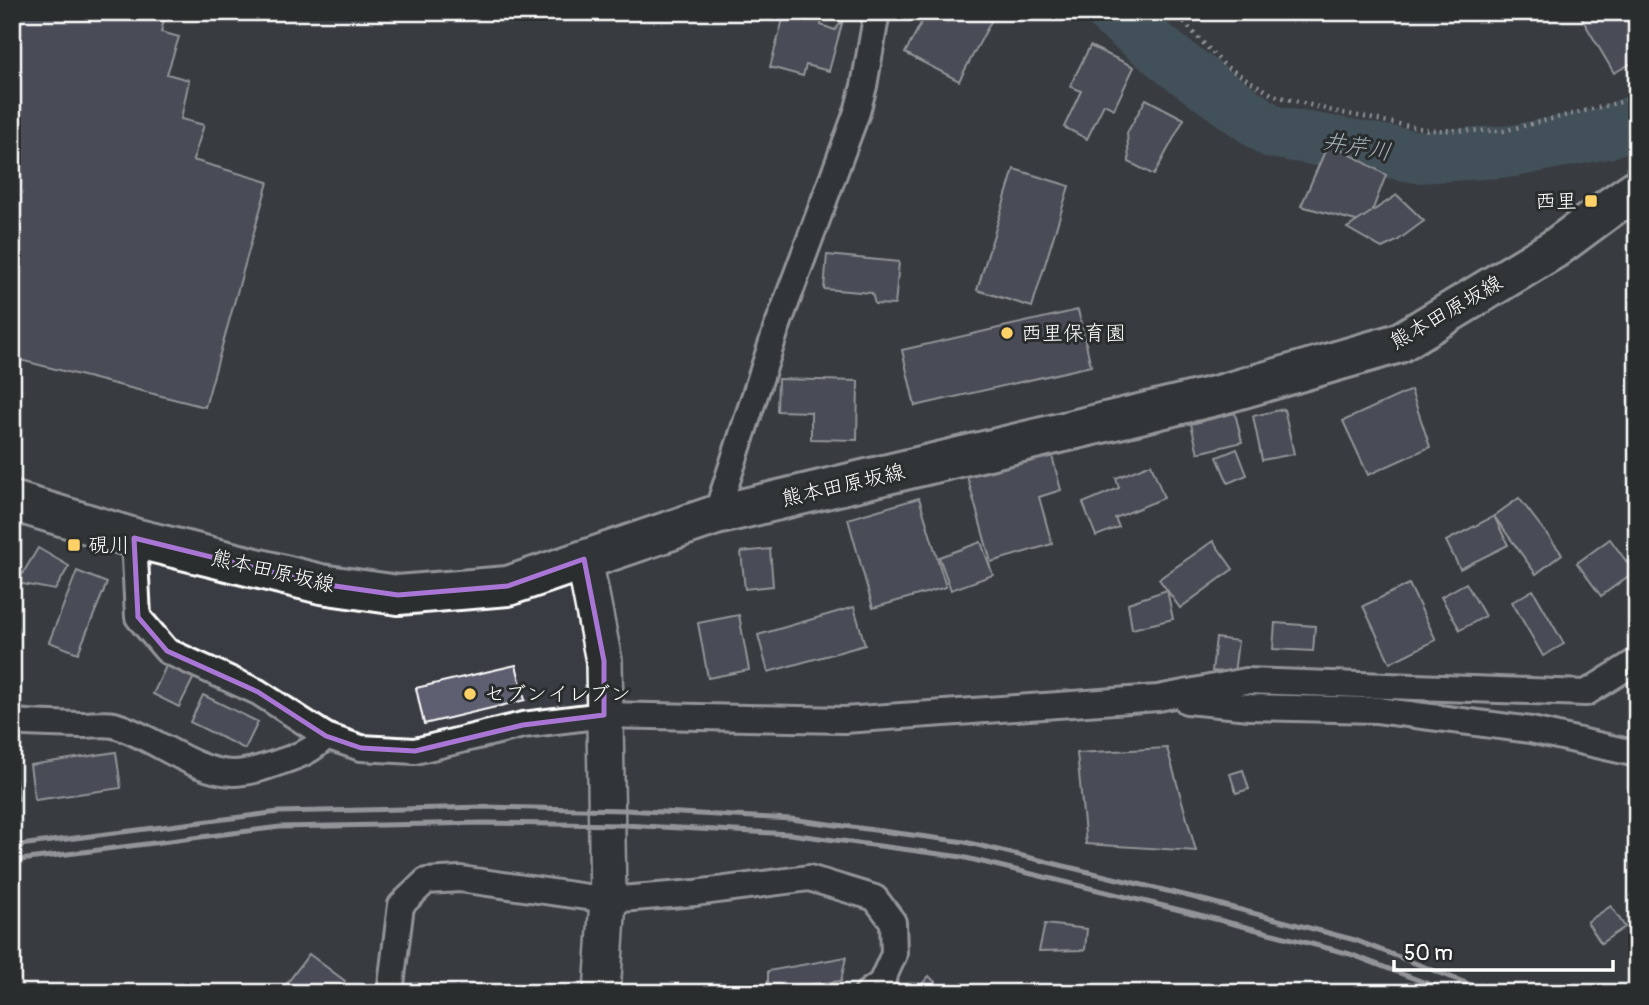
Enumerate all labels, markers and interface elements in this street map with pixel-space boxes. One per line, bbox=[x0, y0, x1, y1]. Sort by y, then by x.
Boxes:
water label: 井芹川 bbox=[1320, 126, 1393, 167]
place label: 西里 bbox=[1535, 188, 1577, 215]
marker: 西里 bbox=[1583, 193, 1599, 209]
street label: 熊本田原坂線 bbox=[1385, 269, 1508, 356]
place label: 西里保育園 bbox=[1021, 320, 1126, 347]
marker: 西里保育園 bbox=[999, 325, 1015, 341]
street label: 熊本田原坂線 bbox=[779, 458, 908, 513]
place label: 硯川 bbox=[88, 532, 130, 559]
marker: 硯川 bbox=[66, 537, 82, 553]
street label: 熊本田原坂線 bbox=[208, 544, 337, 599]
place label: セブンイレブン bbox=[484, 681, 631, 708]
marker: セブンイレブン bbox=[462, 686, 478, 702]
scale bar bbox=[1394, 928, 1612, 972]
text: 50 m bbox=[1404, 940, 1453, 967]

